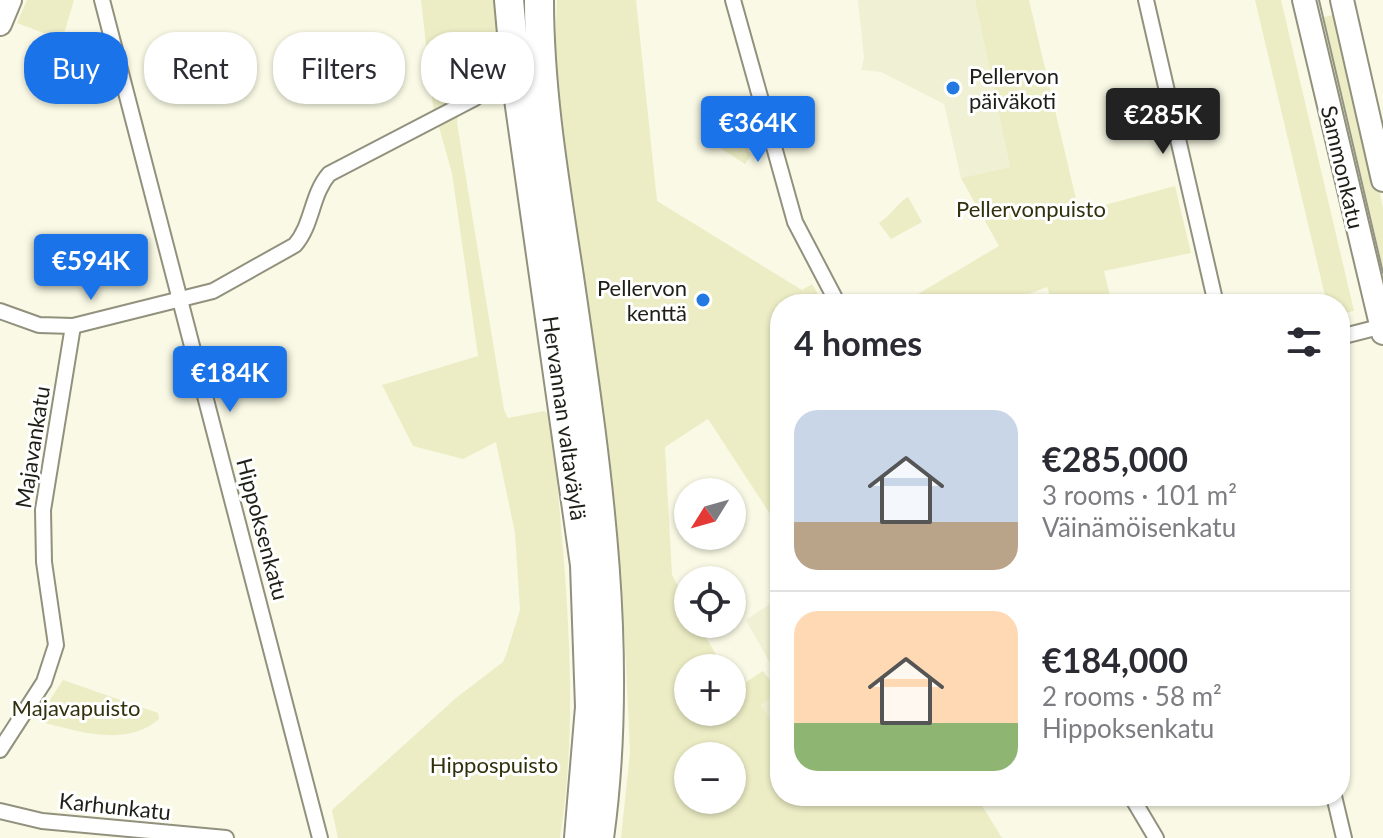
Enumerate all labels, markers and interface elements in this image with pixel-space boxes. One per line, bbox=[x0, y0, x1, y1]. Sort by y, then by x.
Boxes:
chip: Buy bbox=[24, 32, 128, 104]
chip: Rent bbox=[144, 32, 257, 104]
chip: Filters bbox=[273, 32, 405, 104]
chip: New bbox=[421, 32, 534, 104]
place label: Pellervon päiväkoti bbox=[969, 62, 1059, 114]
marker: Pellervon päiväkoti bbox=[944, 79, 962, 97]
pin: €285K bbox=[1107, 88, 1219, 156]
pin: €364K bbox=[702, 96, 814, 164]
text: €285K bbox=[1124, 98, 1202, 130]
street label: Sammonkatu bbox=[1316, 103, 1370, 231]
text: €364K bbox=[719, 106, 797, 138]
park label: Pellervonpuisto bbox=[956, 195, 1106, 222]
pin: €594K bbox=[35, 234, 147, 302]
text: €594K bbox=[52, 244, 130, 276]
place label: Pellervon kenttä bbox=[597, 274, 687, 326]
marker: Pellervon kenttä bbox=[694, 291, 712, 309]
street label: Hervannan valtaväylä bbox=[537, 314, 593, 522]
icon: filters bbox=[1282, 320, 1326, 364]
text: 4 homes bbox=[794, 322, 922, 363]
pin: €184K bbox=[174, 346, 286, 414]
text: €184K bbox=[191, 356, 269, 388]
street label: Majavankatu bbox=[9, 384, 55, 510]
text: €285,000 bbox=[1042, 438, 1188, 479]
icon: home bbox=[858, 442, 954, 538]
street label: Hippoksenkatu bbox=[231, 455, 295, 603]
north arrow bbox=[674, 478, 746, 550]
map controls bbox=[674, 478, 746, 814]
text: 3 rooms · 101 m² bbox=[1042, 479, 1237, 511]
text: Väinämöisenkatu bbox=[1042, 511, 1236, 543]
button: locate bbox=[674, 566, 746, 638]
text: €184,000 bbox=[1042, 639, 1188, 680]
icon: home bbox=[858, 643, 954, 739]
button: + bbox=[674, 654, 746, 726]
text: 2 rooms · 58 m² bbox=[1042, 680, 1222, 712]
park label: Majavapuisto bbox=[12, 694, 140, 721]
text: Hippoksenkatu bbox=[1042, 712, 1214, 744]
button: − bbox=[674, 742, 746, 814]
park label: Hippospuisto bbox=[430, 751, 558, 778]
street label: Karhunkatu bbox=[58, 787, 172, 825]

